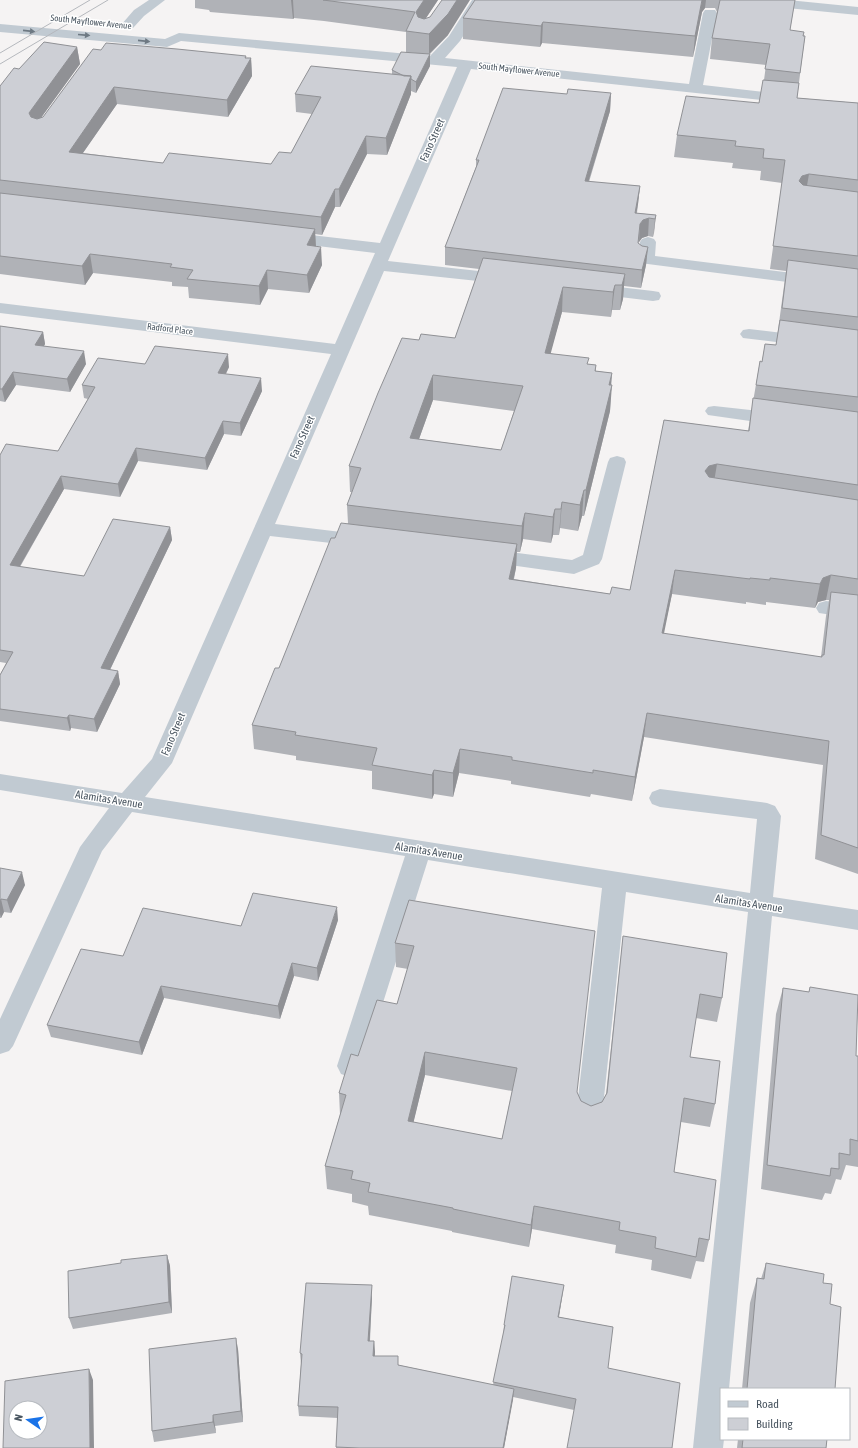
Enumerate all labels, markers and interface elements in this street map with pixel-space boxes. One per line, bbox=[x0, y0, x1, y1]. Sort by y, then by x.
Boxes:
street label: South Mayflower Avenue bbox=[50, 13, 132, 31]
one-way arrow bbox=[23, 27, 36, 34]
one-way arrow bbox=[78, 32, 90, 39]
one-way arrow bbox=[138, 38, 150, 44]
street label: South Mayflower Avenue bbox=[478, 61, 560, 79]
street label: Fano Street bbox=[417, 117, 447, 163]
street label: Radford Place bbox=[146, 321, 194, 337]
street label: Fano Street bbox=[287, 414, 317, 460]
street label: Fano Street bbox=[159, 711, 187, 757]
street label: Alamitas Avenue bbox=[74, 788, 144, 810]
street label: Alamitas Avenue bbox=[394, 840, 464, 862]
street label: Alamitas Avenue bbox=[714, 892, 784, 914]
legend bbox=[720, 1388, 850, 1440]
text: Road bbox=[756, 1397, 779, 1411]
north arrow bbox=[8, 1400, 48, 1440]
text: N bbox=[12, 1413, 25, 1422]
text: Building bbox=[756, 1417, 794, 1431]

